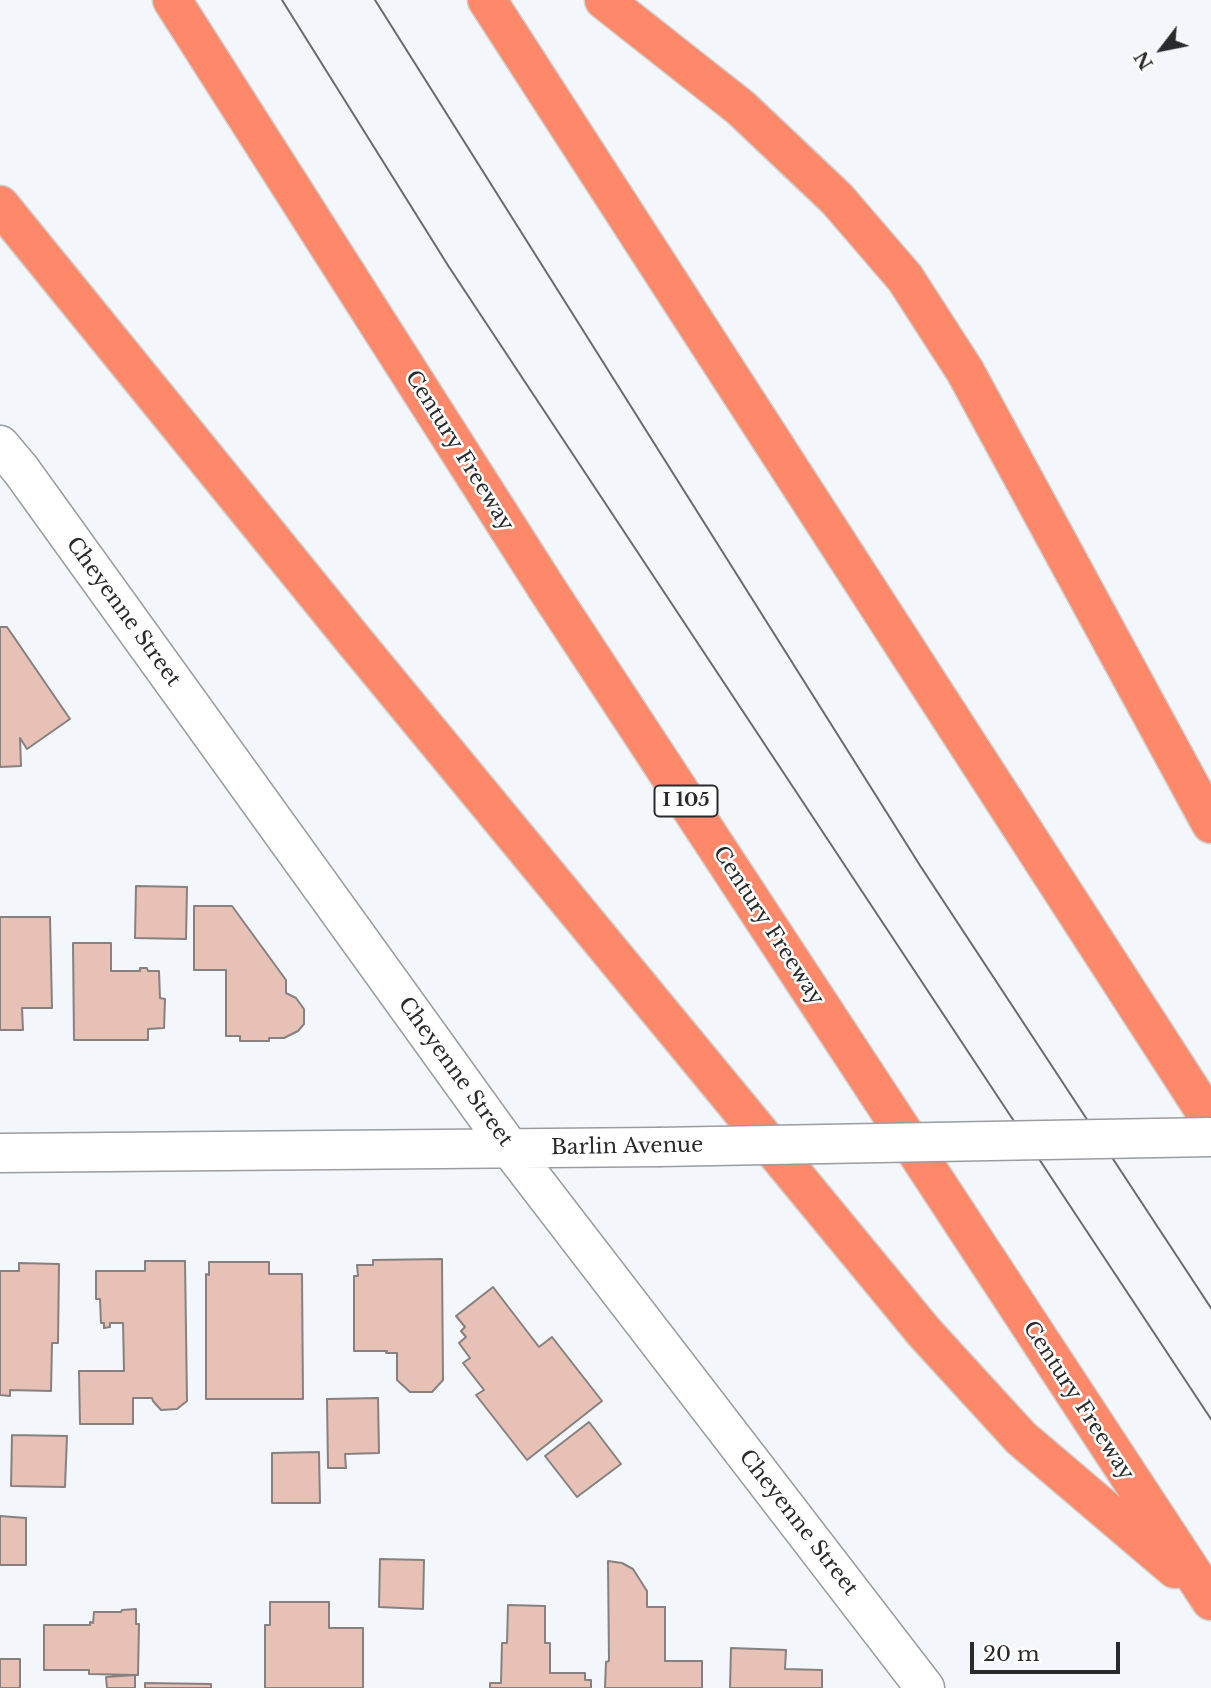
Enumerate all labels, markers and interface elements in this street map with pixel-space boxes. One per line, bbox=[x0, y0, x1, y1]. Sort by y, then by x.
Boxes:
north arrow bbox=[1127, 14, 1197, 84]
text: N bbox=[1129, 47, 1158, 74]
street label: Century Freeway bbox=[399, 366, 519, 536]
street label: Cheyenne Street bbox=[60, 532, 186, 692]
road number: I 105 bbox=[654, 786, 718, 816]
street label: Century Freeway bbox=[707, 842, 829, 1010]
street label: Cheyenne Street bbox=[392, 992, 518, 1152]
street label: Barlin Avenue bbox=[551, 1133, 703, 1161]
street label: Century Freeway bbox=[1017, 1317, 1139, 1485]
street label: Cheyenne Street bbox=[733, 1445, 863, 1601]
scale bar bbox=[973, 1628, 1124, 1672]
text: 20 m bbox=[983, 1641, 1040, 1667]

